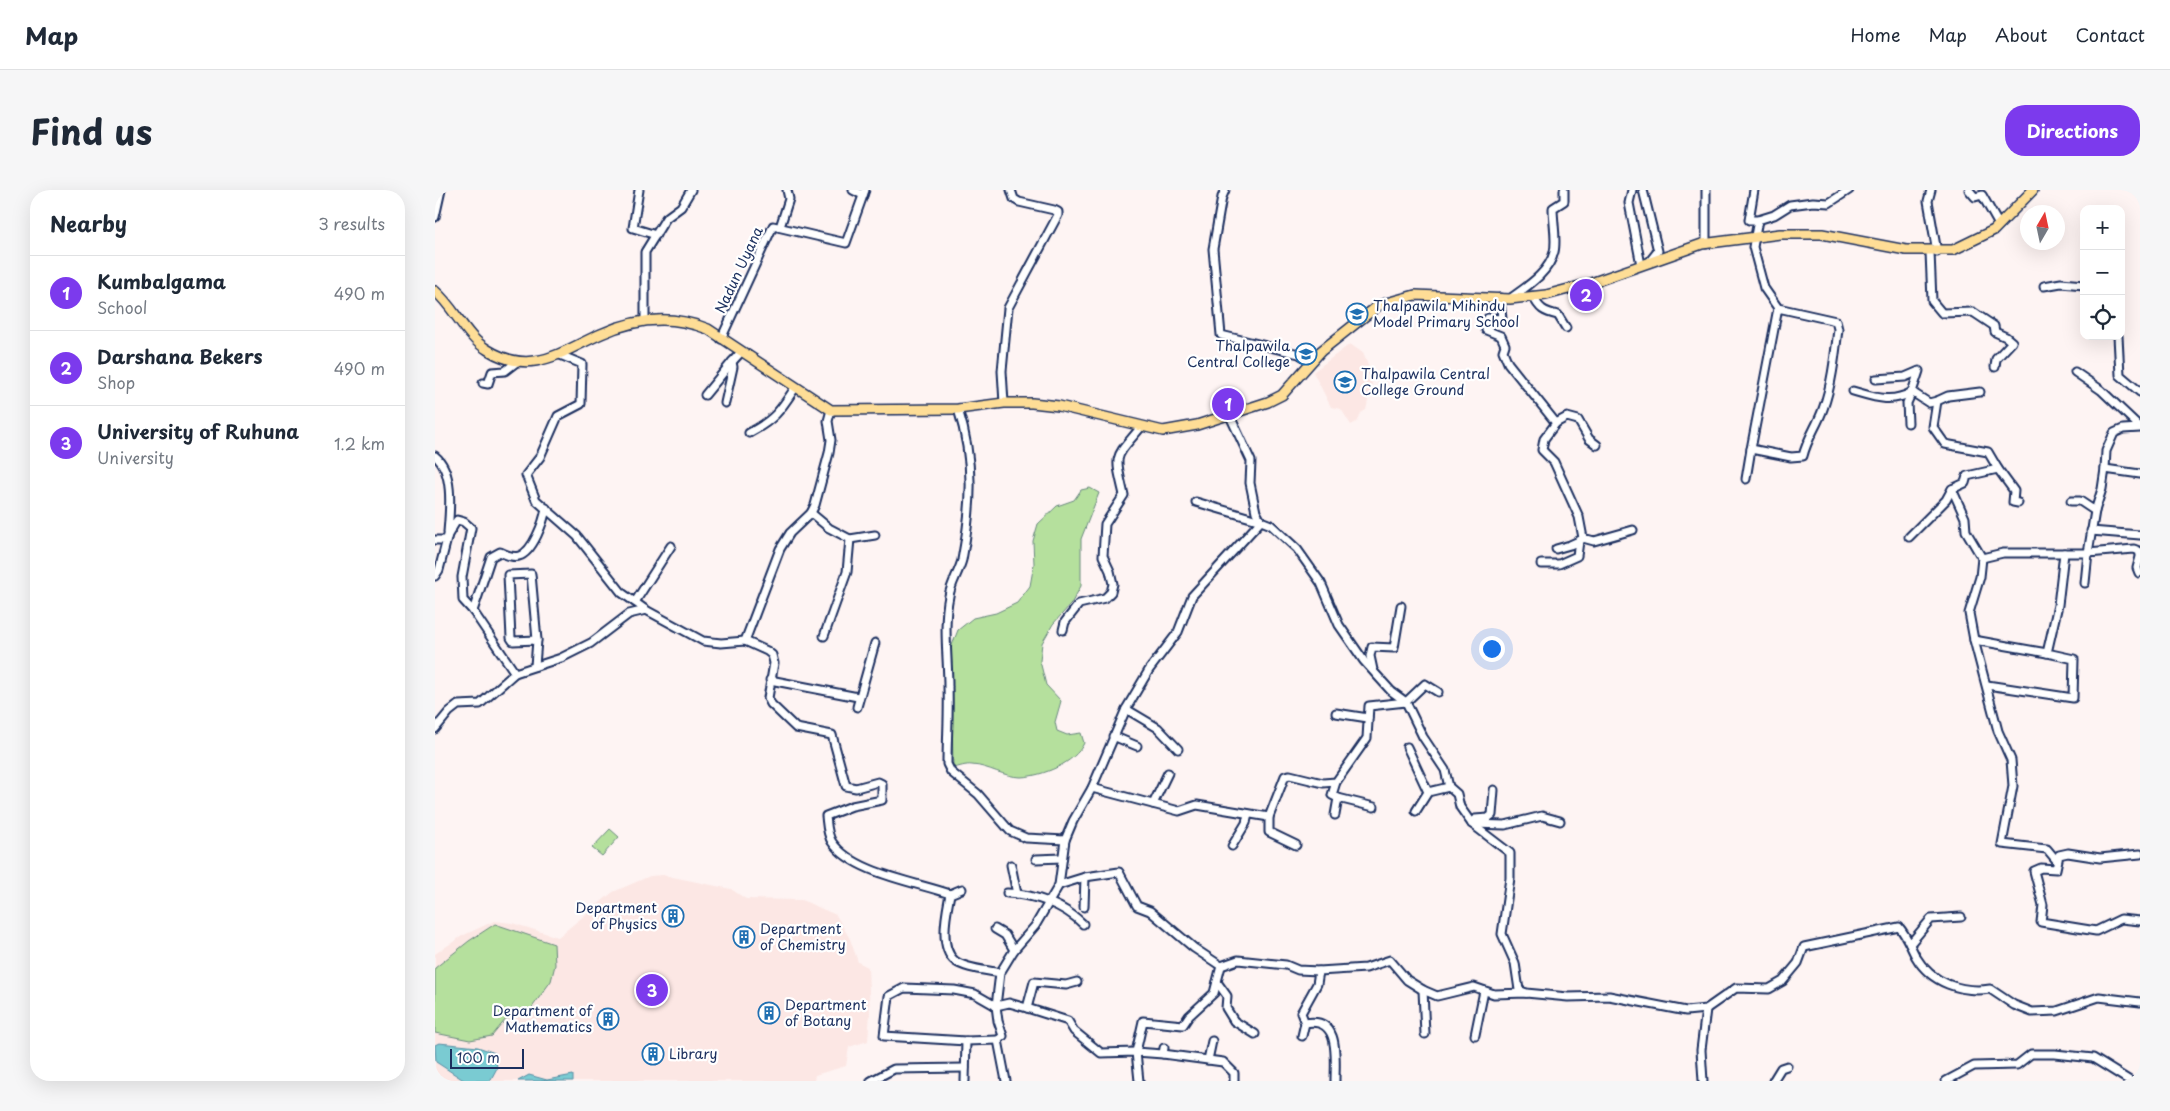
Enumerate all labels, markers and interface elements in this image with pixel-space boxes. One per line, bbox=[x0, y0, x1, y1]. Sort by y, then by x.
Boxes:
text: Map bbox=[25, 17, 78, 53]
text: Home bbox=[1850, 21, 1900, 48]
text: Map bbox=[1928, 21, 1967, 48]
text: About bbox=[1995, 21, 2047, 48]
text: Contact bbox=[2075, 21, 2145, 48]
text: Find us bbox=[30, 104, 152, 157]
button: Directions bbox=[2005, 105, 2140, 156]
north arrow bbox=[2020, 205, 2065, 250]
map controls bbox=[2080, 205, 2125, 340]
button: + bbox=[2080, 205, 2125, 250]
text: Nearby bbox=[50, 207, 127, 239]
text: 3 results bbox=[318, 211, 385, 235]
street label: Nadun Uyana bbox=[709, 223, 768, 317]
button: − bbox=[2080, 250, 2125, 295]
text: Kumbalgama bbox=[97, 267, 226, 295]
pin: 2 bbox=[1570, 276, 1602, 314]
text: 1 bbox=[62, 281, 70, 305]
text: 490 m bbox=[334, 281, 385, 305]
text: School bbox=[97, 295, 147, 319]
place label: Thalpawila Mihindu Model Primary School bbox=[1373, 295, 1519, 332]
button: locate bbox=[2080, 295, 2125, 340]
school or university icon: Thalpawila Mihindu Model Primary School bbox=[1345, 302, 1369, 326]
place label: Thalpawila Central College bbox=[1187, 335, 1290, 372]
text: Darshana Bekers bbox=[97, 342, 263, 370]
school or university icon: Thalpawila Central College bbox=[1294, 342, 1318, 366]
text: 2 bbox=[60, 356, 72, 380]
text: 490 m bbox=[334, 356, 385, 380]
place label: Thalpawila Central College Ground bbox=[1361, 363, 1490, 400]
text: Shop bbox=[97, 370, 135, 394]
school or university icon: Thalpawila Central College Ground bbox=[1333, 370, 1357, 394]
pin: 1 bbox=[1212, 385, 1244, 423]
text: University of Ruhuna bbox=[97, 417, 299, 445]
text: 3 bbox=[61, 431, 71, 455]
text: 1.2 km bbox=[334, 431, 385, 455]
text: University bbox=[97, 445, 174, 469]
your location bbox=[1479, 636, 1505, 662]
place label: Department of Physics bbox=[576, 897, 657, 934]
building icon: Department of Physics bbox=[661, 904, 685, 928]
place label: Department of Chemistry bbox=[760, 918, 846, 955]
building icon: Department of Chemistry bbox=[732, 925, 756, 949]
pin: 3 bbox=[636, 971, 668, 1009]
place label: Department of Botany bbox=[785, 994, 867, 1031]
place label: Department of Mathematics bbox=[493, 1000, 593, 1037]
building icon: Department of Botany bbox=[757, 1001, 781, 1025]
building icon: Department of Mathematics bbox=[596, 1007, 620, 1031]
building icon: Library bbox=[641, 1042, 665, 1066]
place label: Library bbox=[669, 1043, 717, 1064]
scale bar bbox=[450, 1046, 524, 1069]
text: 100 m bbox=[457, 1047, 500, 1068]

